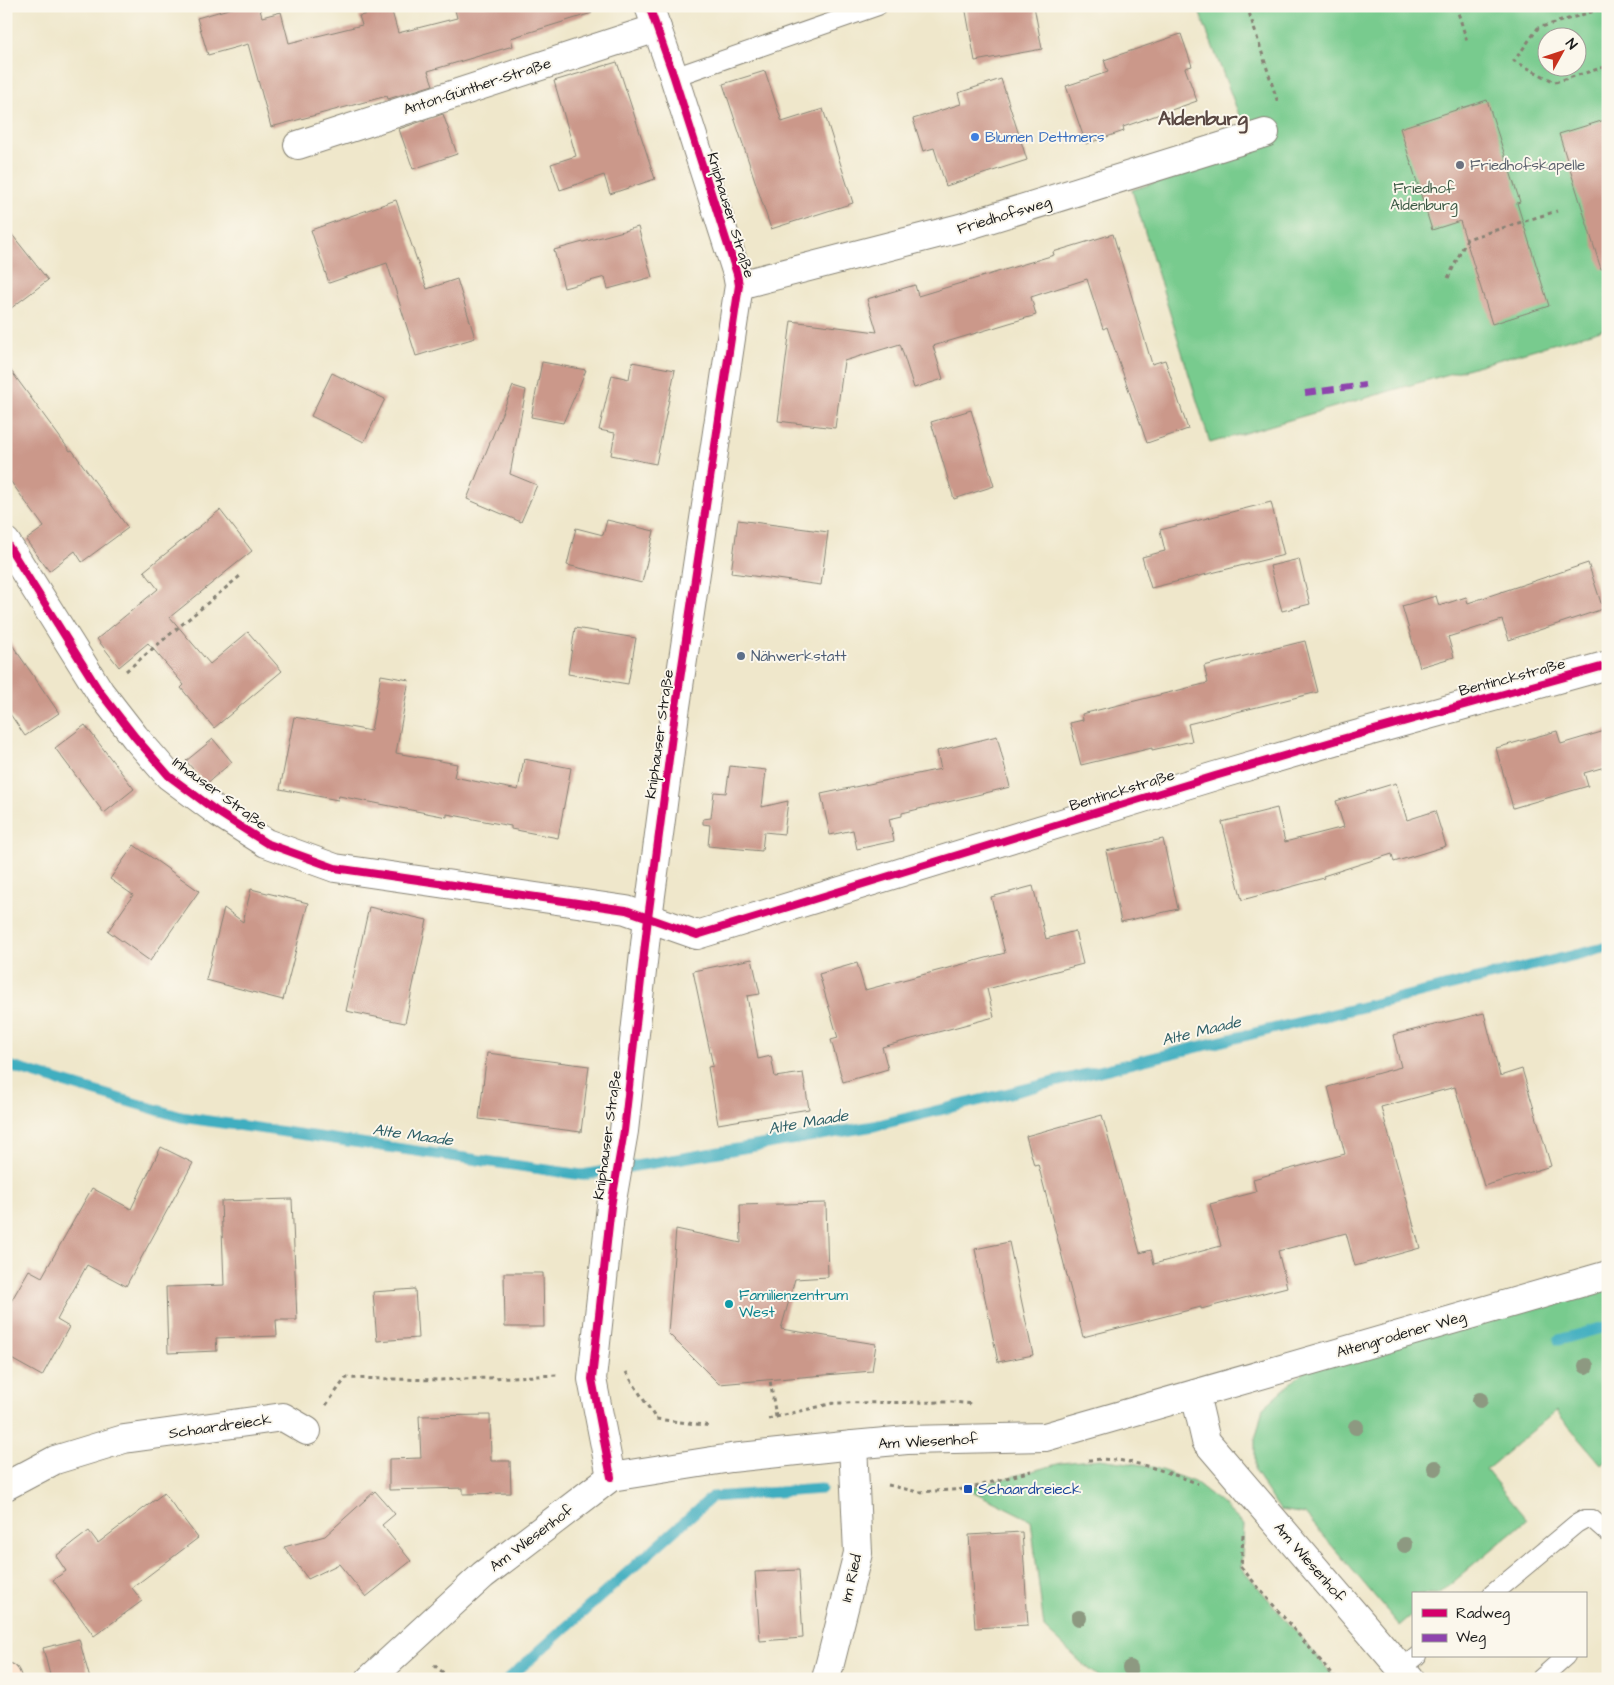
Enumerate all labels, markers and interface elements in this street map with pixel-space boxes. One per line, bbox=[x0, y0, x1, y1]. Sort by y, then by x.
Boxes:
north arrow bbox=[1536, 28, 1586, 78]
text: N bbox=[1561, 34, 1582, 54]
street label: Anton-Günther-Straße bbox=[401, 53, 554, 120]
district label: Aldenburg bbox=[1158, 105, 1249, 134]
place label: Blumen Dettmers bbox=[985, 127, 1105, 148]
marker: Blumen Dettmers bbox=[969, 131, 981, 143]
street label: Kniphauser Straße bbox=[701, 150, 760, 280]
place label: Friedhofskapelle bbox=[1470, 155, 1585, 176]
marker: Friedhofskapelle bbox=[1454, 159, 1466, 171]
park label: Friedhof Aldenburg bbox=[1390, 178, 1458, 217]
street label: Friedhofsweg bbox=[955, 191, 1054, 241]
place label: Nähwerkstatt bbox=[751, 646, 847, 667]
marker: Nähwerkstatt bbox=[735, 650, 747, 662]
street label: Bentinckstraße bbox=[1457, 653, 1568, 702]
street label: Kniphauser Straße bbox=[640, 668, 679, 800]
street label: Inhauser Straße bbox=[168, 752, 271, 835]
street label: Bentinckstraße bbox=[1067, 764, 1177, 816]
water label: Alte Maade bbox=[1159, 1010, 1244, 1051]
street label: Kniphauser Straße bbox=[588, 1069, 627, 1201]
water label: Alte Maade bbox=[767, 1104, 851, 1140]
water label: Alte Maade bbox=[371, 1118, 456, 1152]
place label: Familienzentrum West bbox=[739, 1285, 848, 1323]
marker: Familienzentrum West bbox=[723, 1298, 735, 1310]
street label: Altengrodener Weg bbox=[1334, 1306, 1469, 1364]
street label: Schaardreieck bbox=[167, 1409, 273, 1444]
street label: Am Wiesenhof bbox=[878, 1428, 978, 1455]
place label: Schaardreieck bbox=[978, 1479, 1081, 1500]
marker: Schaardreieck bbox=[962, 1483, 974, 1495]
street label: Am Wiesenhof bbox=[485, 1500, 578, 1577]
street label: Am Wiesenhof bbox=[1269, 1518, 1350, 1607]
street label: Im Ried bbox=[836, 1552, 867, 1604]
legend bbox=[1412, 1592, 1586, 1658]
text: Radweg bbox=[1456, 1603, 1510, 1625]
text: Weg bbox=[1456, 1627, 1486, 1649]

